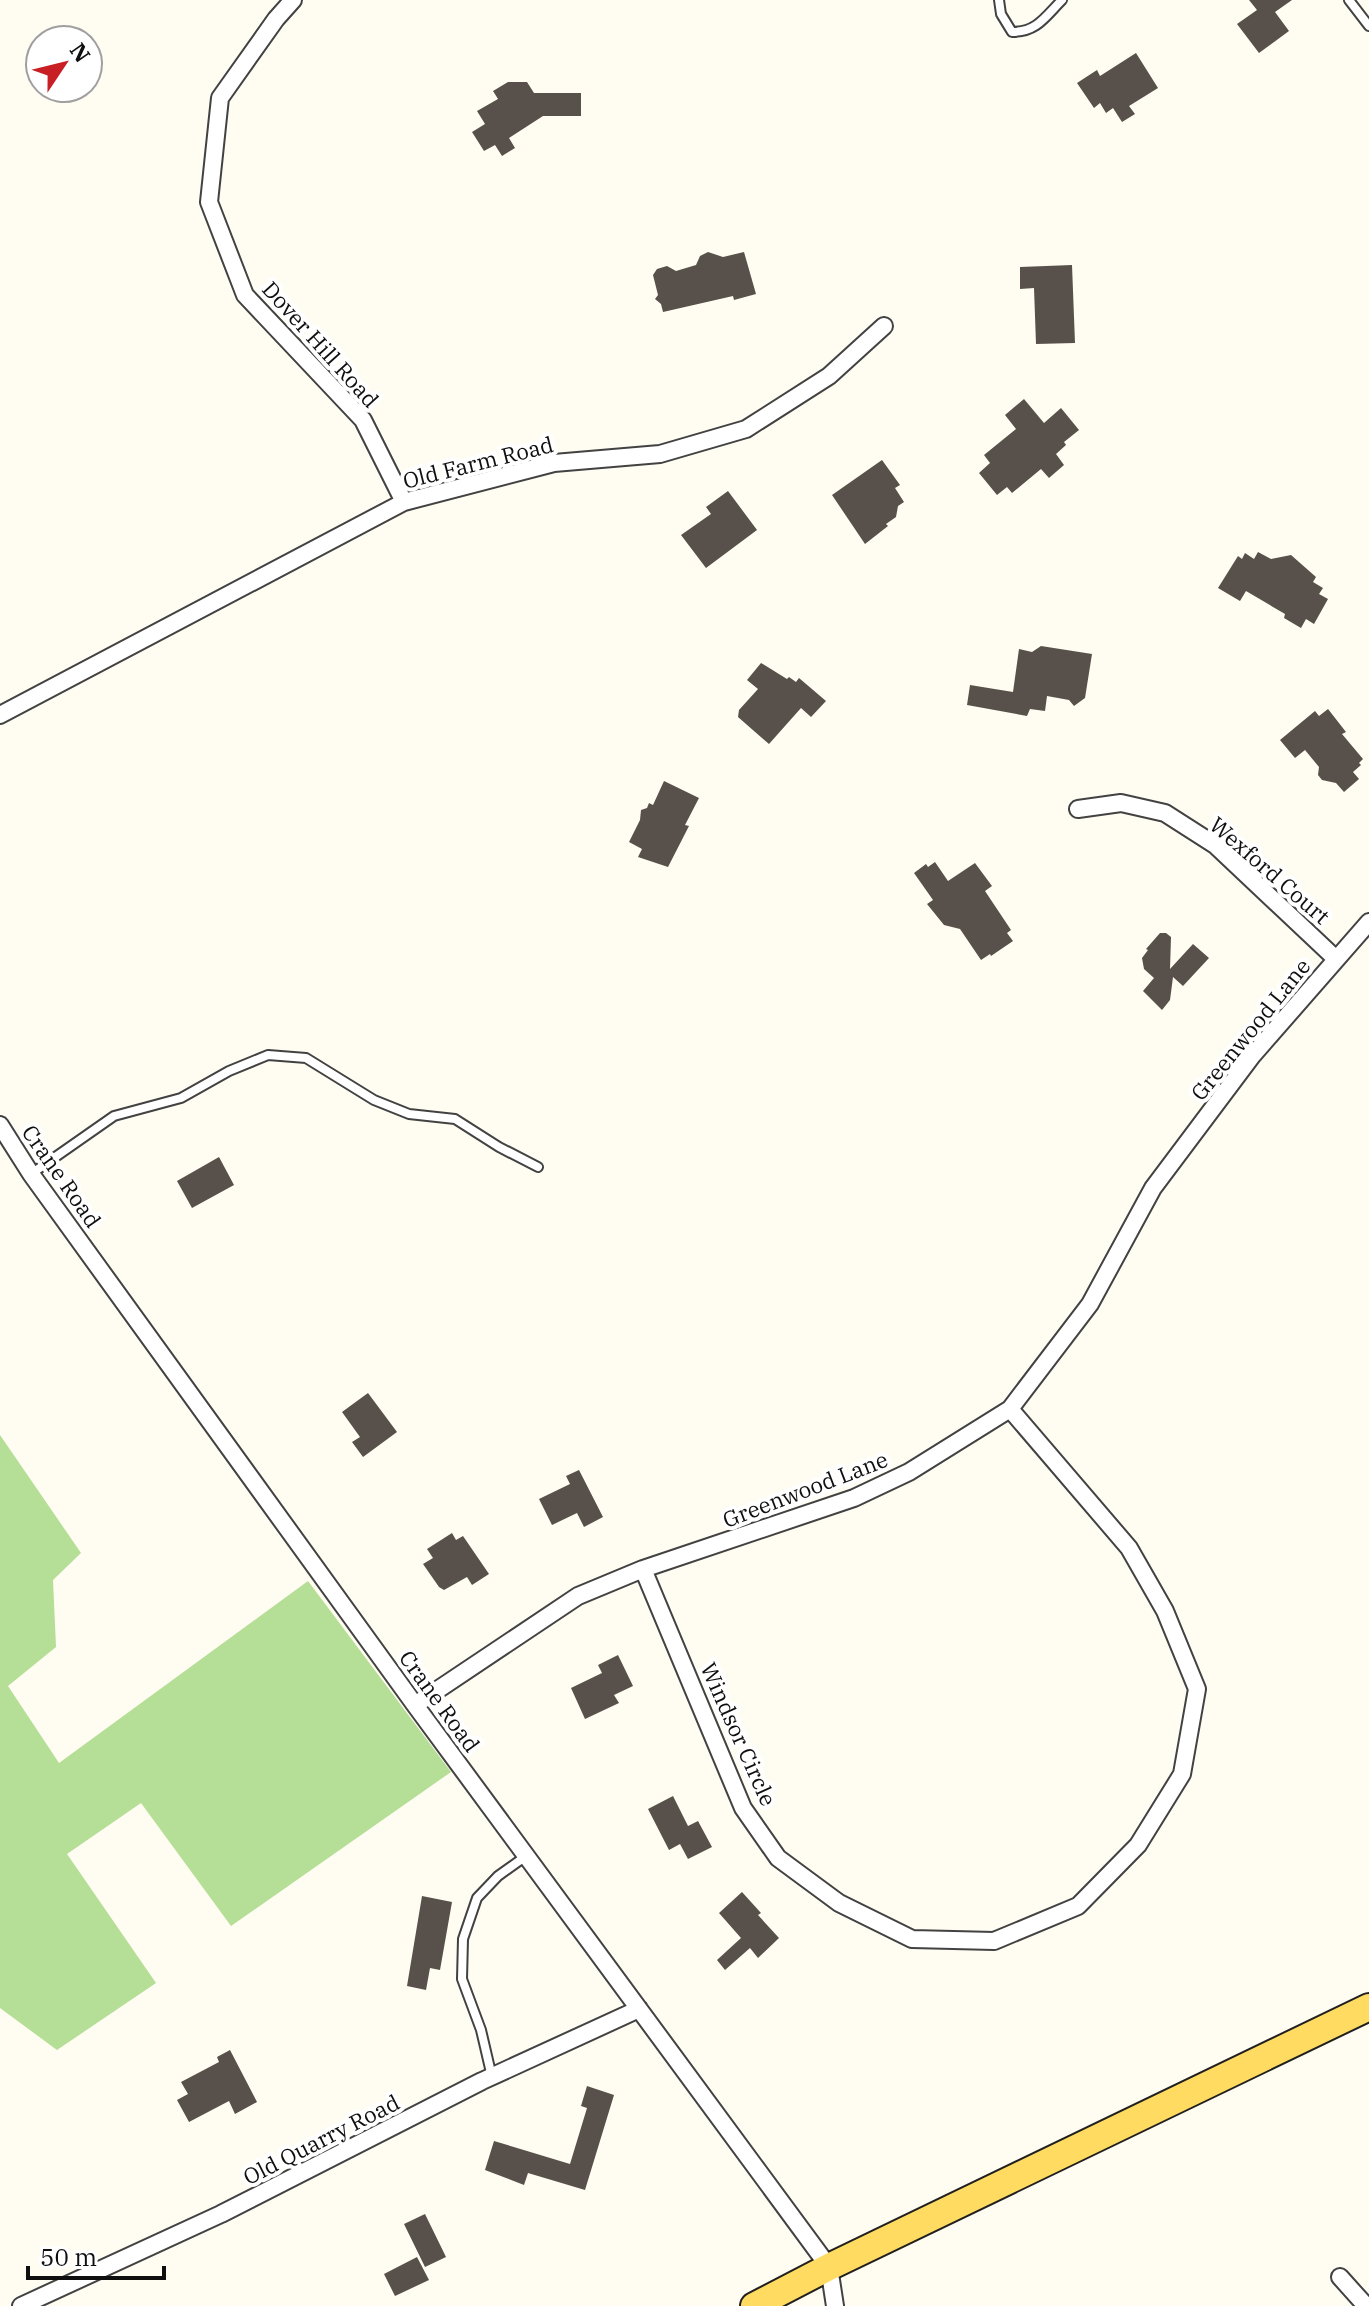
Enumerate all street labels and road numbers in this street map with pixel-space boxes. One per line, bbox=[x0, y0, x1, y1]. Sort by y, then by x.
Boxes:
street label: Dover Hill Road bbox=[256, 275, 386, 413]
street label: Old Farm Road bbox=[400, 429, 556, 495]
street label: Wexford Court bbox=[1204, 810, 1336, 930]
street label: Greenwood Lane bbox=[1184, 952, 1316, 1106]
street label: Crane Road bbox=[16, 1119, 108, 1233]
street label: Greenwood Lane bbox=[718, 1444, 892, 1534]
street label: Crane Road bbox=[393, 1644, 487, 1758]
street label: Windsor Circle bbox=[694, 1658, 784, 1810]
street label: Old Quarry Road bbox=[238, 2087, 404, 2191]

